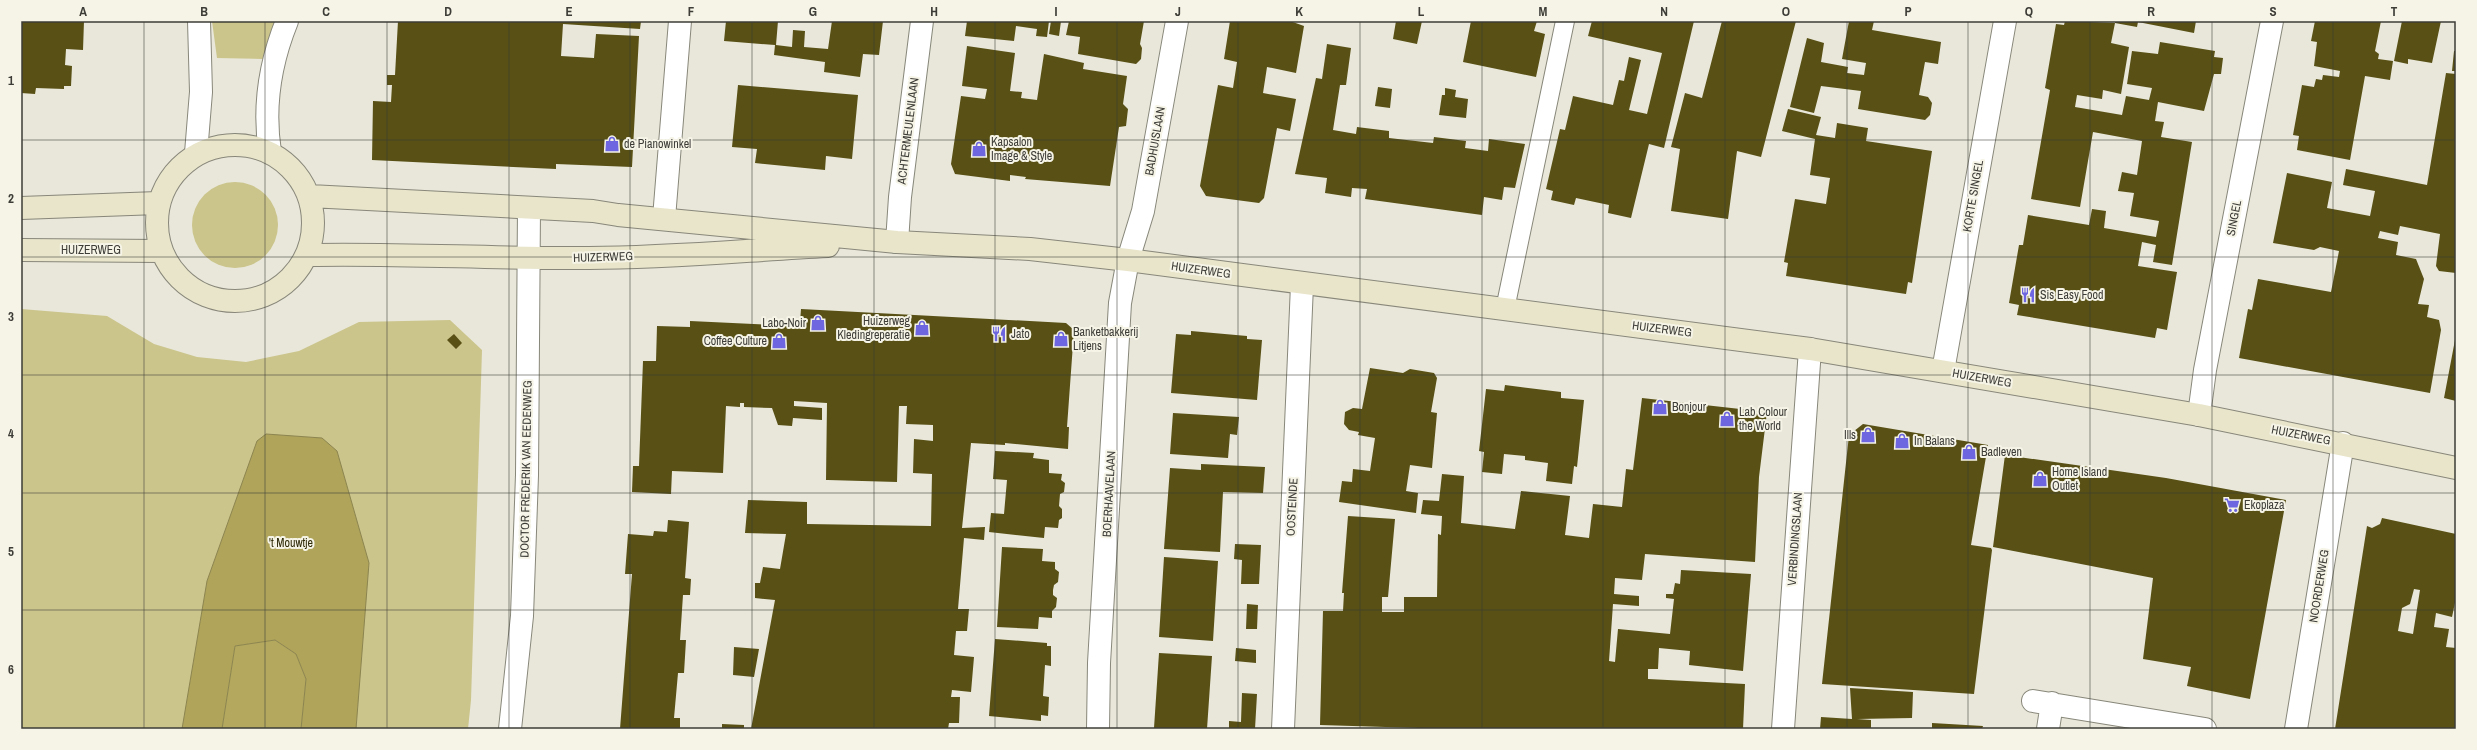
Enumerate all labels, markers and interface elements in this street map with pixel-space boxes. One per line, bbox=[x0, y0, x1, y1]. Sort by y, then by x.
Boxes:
text: A bbox=[79, 3, 87, 20]
text: B bbox=[200, 3, 208, 20]
text: C bbox=[322, 3, 330, 20]
text: D bbox=[444, 3, 452, 20]
text: E bbox=[565, 3, 573, 20]
text: F bbox=[688, 3, 695, 20]
text: G bbox=[809, 3, 817, 20]
text: H bbox=[930, 3, 938, 20]
text: I bbox=[1055, 3, 1058, 20]
text: J bbox=[1175, 3, 1181, 20]
text: K bbox=[1295, 3, 1303, 20]
text: L bbox=[1418, 3, 1425, 20]
text: M bbox=[1539, 3, 1548, 20]
text: N bbox=[1660, 3, 1668, 20]
text: O bbox=[1782, 3, 1790, 20]
text: P bbox=[1904, 3, 1912, 20]
text: Q bbox=[2025, 3, 2033, 20]
text: R bbox=[2147, 3, 2155, 20]
text: S bbox=[2269, 3, 2277, 20]
text: T bbox=[2391, 3, 2398, 20]
text: 1 bbox=[8, 72, 14, 89]
street label: ACHTERMEULENLAAN bbox=[893, 77, 922, 186]
street label: BADHUISLAAN bbox=[1141, 105, 1169, 177]
place label: Kapsalon Image & Style bbox=[991, 134, 1052, 164]
shop icon: de Pianowinkel bbox=[603, 135, 621, 153]
place label: de Pianowinkel bbox=[624, 136, 691, 152]
shop icon: Kapsalon Image & Style bbox=[970, 140, 988, 158]
street label: KORTE SINGEL bbox=[1959, 158, 1987, 233]
text: 2 bbox=[8, 190, 14, 207]
street label: SINGEL bbox=[2223, 198, 2245, 237]
street label: HUIZERWEG bbox=[61, 242, 121, 258]
street label: HUIZERWEG bbox=[573, 248, 633, 266]
street label: HUIZERWEG bbox=[1170, 258, 1232, 282]
restaurant icon: Sis Easy Food bbox=[2019, 286, 2037, 304]
place label: Sis Easy Food bbox=[2040, 287, 2104, 303]
text: 3 bbox=[8, 308, 14, 325]
place label: Huizerweg Kledingreperatie bbox=[837, 313, 911, 343]
shop icon: Labo-Noir bbox=[809, 314, 827, 332]
place label: Labo-Noir bbox=[762, 315, 807, 331]
street label: HUIZERWEG bbox=[1631, 317, 1693, 341]
shop icon: Huizerweg Kledingreperatie bbox=[913, 319, 931, 337]
place label: Banketbakkerij Litjens bbox=[1073, 324, 1138, 354]
restaurant icon: Jato bbox=[990, 325, 1008, 343]
place label: Jato bbox=[1011, 326, 1030, 342]
shop icon: Banketbakkerij Litjens bbox=[1052, 330, 1070, 348]
shop icon: Coffee Culture bbox=[770, 332, 788, 350]
place label: Coffee Culture bbox=[704, 333, 767, 349]
street label: HUIZERWEG bbox=[1951, 365, 2013, 391]
street label: DOCTOR FREDERIK VAN EEDENWEG bbox=[516, 380, 536, 558]
shop icon: Bonjour bbox=[1651, 398, 1669, 416]
place label: Bonjour bbox=[1672, 399, 1707, 415]
place label: Lab Colour the World bbox=[1739, 404, 1788, 434]
shop icon: Lab Colour the World bbox=[1718, 410, 1736, 428]
street label: HUIZERWEG bbox=[2270, 421, 2332, 449]
text: 4 bbox=[8, 425, 14, 442]
shop icon: Ills bbox=[1859, 426, 1877, 444]
place label: Ills bbox=[1844, 427, 1856, 443]
shop icon: In Balans bbox=[1893, 432, 1911, 450]
place label: In Balans bbox=[1914, 433, 1955, 449]
shop icon: Badleven bbox=[1960, 443, 1978, 461]
place label: Badleven bbox=[1981, 444, 2022, 460]
street label: BOERHAAVELAAN bbox=[1099, 451, 1119, 537]
place label: Home Island Outlet bbox=[2052, 464, 2107, 494]
shop icon: Home Island Outlet bbox=[2031, 470, 2049, 488]
street label: OOSTEINDE bbox=[1282, 478, 1302, 536]
street label: VERBINDINGSLAAN bbox=[1784, 492, 1806, 586]
supermarket icon: Ekoplaza bbox=[2223, 496, 2241, 514]
place label: Ekoplaza bbox=[2244, 497, 2285, 513]
park label: 't Mouwtje bbox=[269, 535, 313, 551]
text: 5 bbox=[8, 543, 14, 560]
street label: NOORDERWEG bbox=[2305, 548, 2333, 624]
text: 6 bbox=[8, 661, 14, 678]

